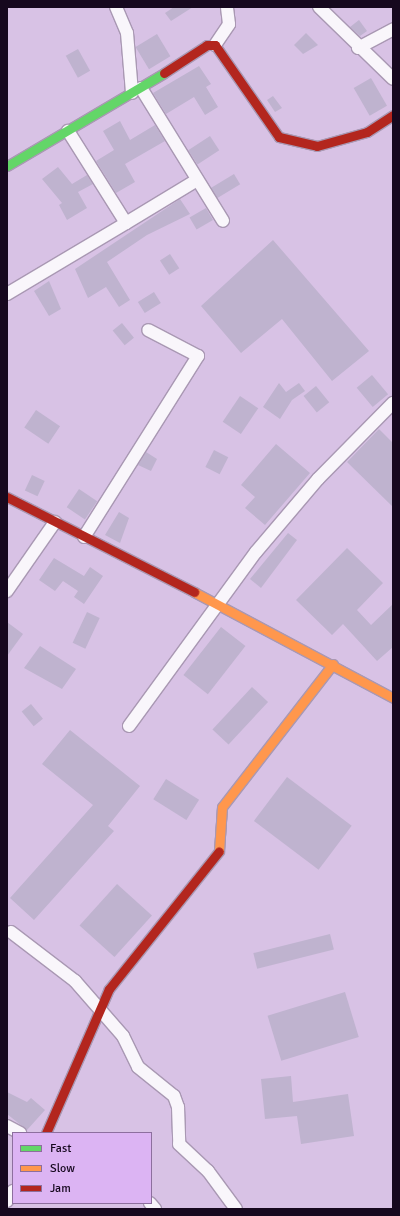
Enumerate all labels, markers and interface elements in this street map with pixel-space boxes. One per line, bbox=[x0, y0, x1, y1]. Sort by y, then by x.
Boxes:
legend bbox=[12, 1132, 152, 1204]
text: Fast bbox=[50, 1141, 71, 1156]
text: Slow bbox=[50, 1161, 75, 1176]
text: Jam bbox=[50, 1181, 71, 1196]

